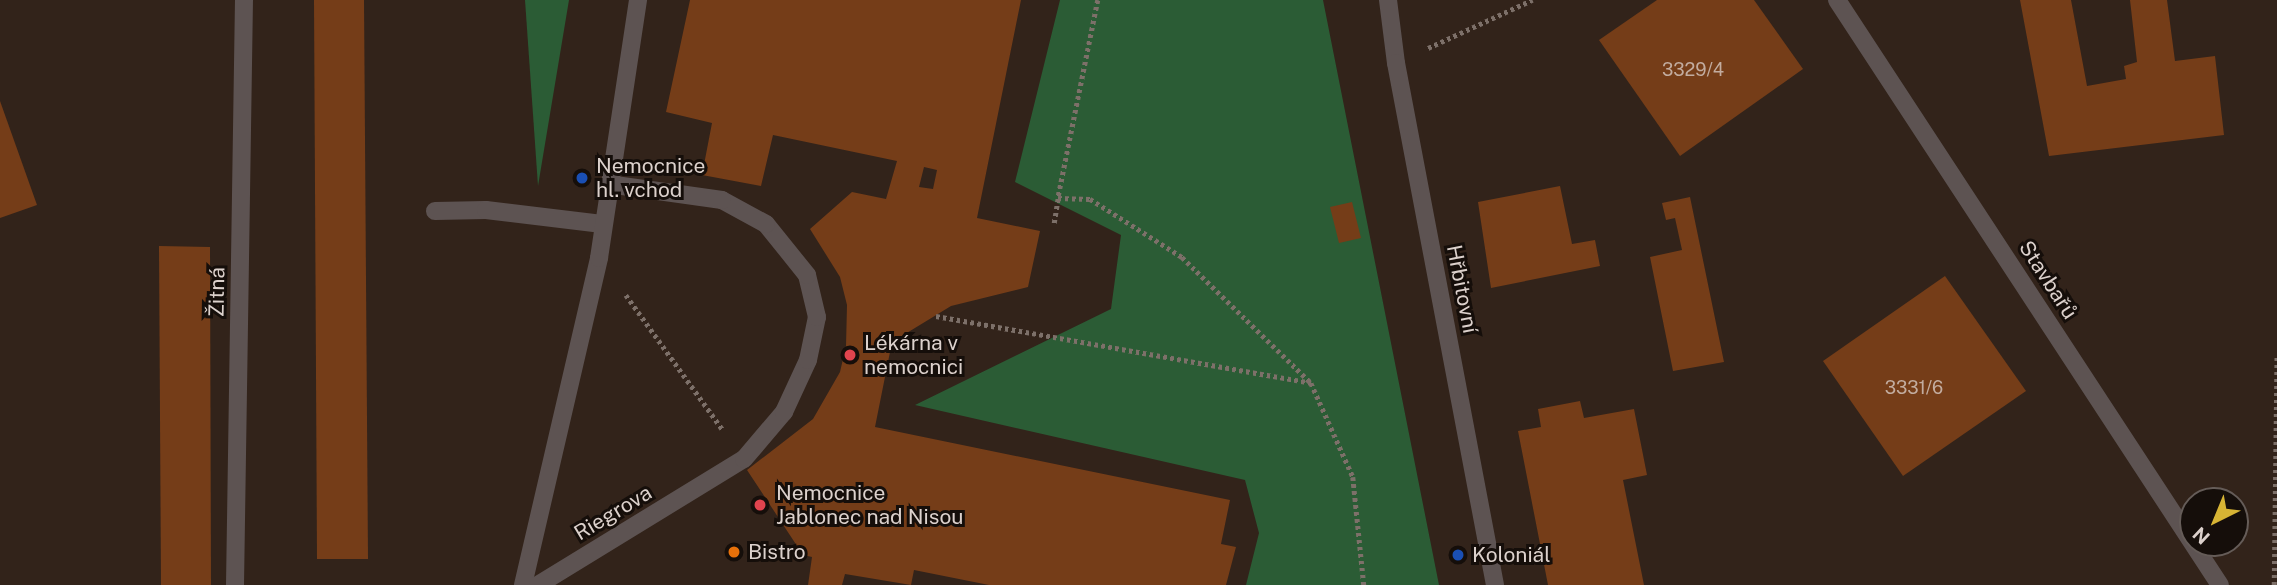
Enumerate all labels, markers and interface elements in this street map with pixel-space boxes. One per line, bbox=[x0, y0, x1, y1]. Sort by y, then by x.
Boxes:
house number: 3329/4 bbox=[1662, 59, 1724, 81]
place label: Nemocnice hl. vchod bbox=[596, 153, 705, 203]
marker: Nemocnice hl. vchod bbox=[574, 170, 590, 186]
street label: Stavbařů bbox=[2013, 236, 2083, 324]
street label: Hřbitovní bbox=[1441, 243, 1483, 335]
street label: Žitná bbox=[204, 267, 230, 317]
place label: Lékárna v nemocnici bbox=[864, 330, 963, 380]
marker: Lékárna v nemocnici bbox=[842, 347, 858, 363]
house number: 3331/6 bbox=[1885, 377, 1943, 399]
street label: Riegrova bbox=[570, 480, 656, 546]
place label: Nemocnice Jablonec nad Nisou bbox=[776, 480, 964, 530]
north arrow bbox=[2179, 487, 2249, 557]
marker: Nemocnice Jablonec nad Nisou bbox=[750, 495, 770, 515]
text: N bbox=[2188, 523, 2214, 549]
place label: Bistro bbox=[748, 539, 806, 565]
place label: Koloniál bbox=[1472, 542, 1551, 568]
marker: Bistro bbox=[726, 544, 742, 560]
marker: Koloniál bbox=[1450, 547, 1466, 563]

